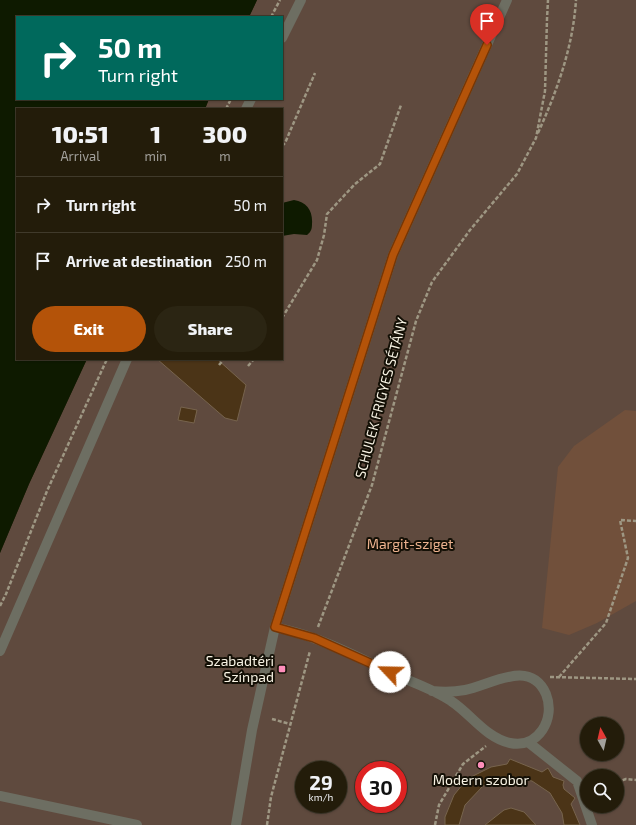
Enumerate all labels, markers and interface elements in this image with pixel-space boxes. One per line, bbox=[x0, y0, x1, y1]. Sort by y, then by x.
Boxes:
pin bbox=[470, 4, 504, 45]
icon: arrive bbox=[476, 10, 498, 32]
text: 50 m bbox=[98, 30, 162, 64]
icon: right bbox=[32, 32, 84, 84]
text: Turn right bbox=[98, 64, 178, 86]
text: 10:51 bbox=[52, 119, 109, 148]
text: 1 bbox=[150, 119, 161, 148]
text: 300 bbox=[202, 119, 247, 148]
text: Arrival bbox=[61, 148, 100, 164]
text: min bbox=[145, 148, 167, 164]
text: m bbox=[219, 148, 231, 164]
icon: right bbox=[32, 194, 54, 216]
text: Turn right bbox=[66, 196, 136, 214]
text: 50 m bbox=[233, 196, 267, 214]
icon: arrive bbox=[32, 250, 54, 272]
text: Arrive at destination bbox=[66, 252, 212, 270]
text: 250 m bbox=[225, 252, 267, 270]
button: Exit bbox=[32, 306, 146, 352]
button: Share bbox=[154, 306, 267, 352]
street label: SCHULEK FRIGYES SÉTÁNY bbox=[351, 316, 410, 480]
park label: Margit-sziget bbox=[367, 535, 453, 552]
position arrow bbox=[369, 651, 411, 693]
place label: Szabadtéri Színpad bbox=[206, 652, 274, 685]
marker: Szabadtéri Színpad bbox=[277, 664, 287, 674]
north arrow bbox=[580, 717, 624, 761]
map controls bbox=[580, 717, 624, 813]
marker: Modern szobor bbox=[476, 760, 486, 770]
speed limit sign: 30 bbox=[355, 761, 407, 813]
button: search bbox=[580, 769, 624, 813]
text: 29 bbox=[309, 770, 333, 794]
place label: Modern szobor bbox=[433, 771, 530, 788]
text: km/h bbox=[309, 791, 333, 803]

